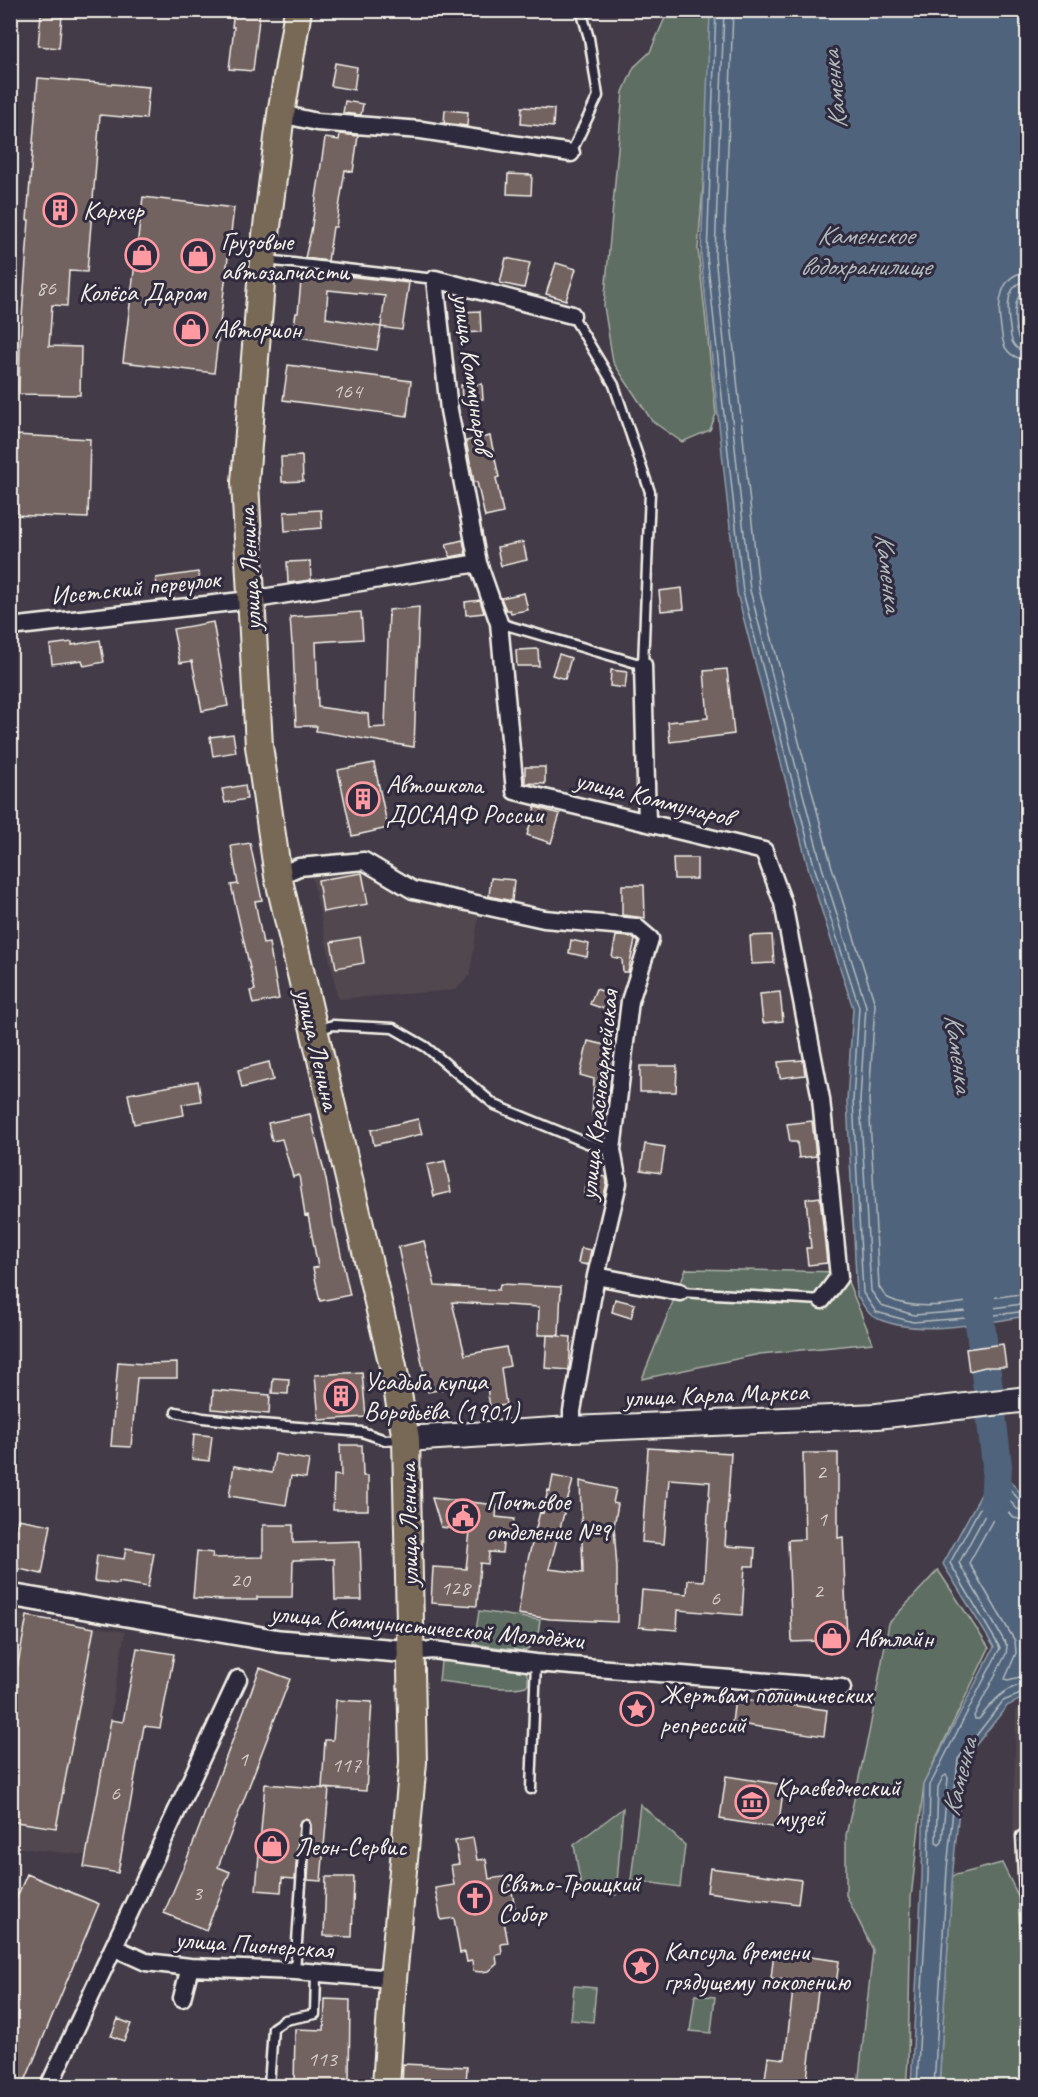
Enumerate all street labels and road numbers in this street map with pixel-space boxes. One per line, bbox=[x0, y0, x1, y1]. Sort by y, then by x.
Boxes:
street label: улица Коммунаров bbox=[445, 289, 501, 461]
street label: улица Ленина bbox=[230, 504, 269, 634]
street label: Исетский переулок bbox=[49, 562, 224, 613]
street label: улица Коммунаров bbox=[570, 763, 742, 835]
street label: улица Ленина bbox=[287, 983, 348, 1115]
street label: улица Красноармейская bbox=[571, 987, 626, 1204]
street label: улица Карла Маркса bbox=[621, 1375, 810, 1414]
street label: улица Ленина bbox=[391, 1461, 426, 1589]
street label: улица Коммунистической Молодёжи bbox=[267, 1596, 586, 1657]
street label: улица Пионерская bbox=[172, 1922, 336, 1967]

